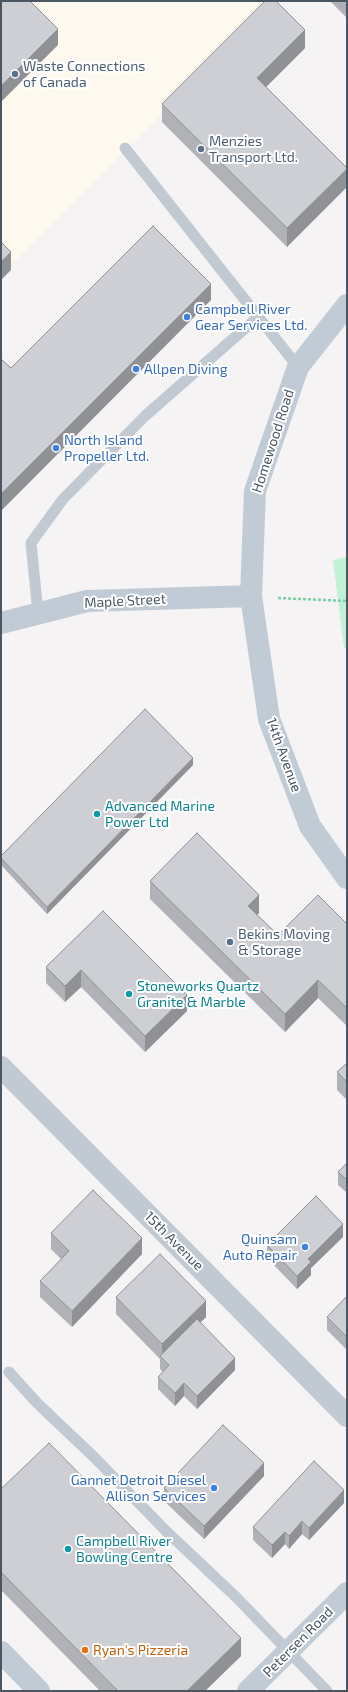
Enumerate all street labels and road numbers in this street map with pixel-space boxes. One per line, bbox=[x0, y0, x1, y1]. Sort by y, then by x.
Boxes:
street label: Homewood Road bbox=[248, 387, 298, 495]
street label: Maple Street bbox=[84, 590, 166, 612]
street label: 14th Avenue bbox=[263, 716, 305, 794]
street label: 15th Avenue bbox=[141, 1208, 207, 1274]
street label: Petersen Road bbox=[259, 1603, 337, 1681]

